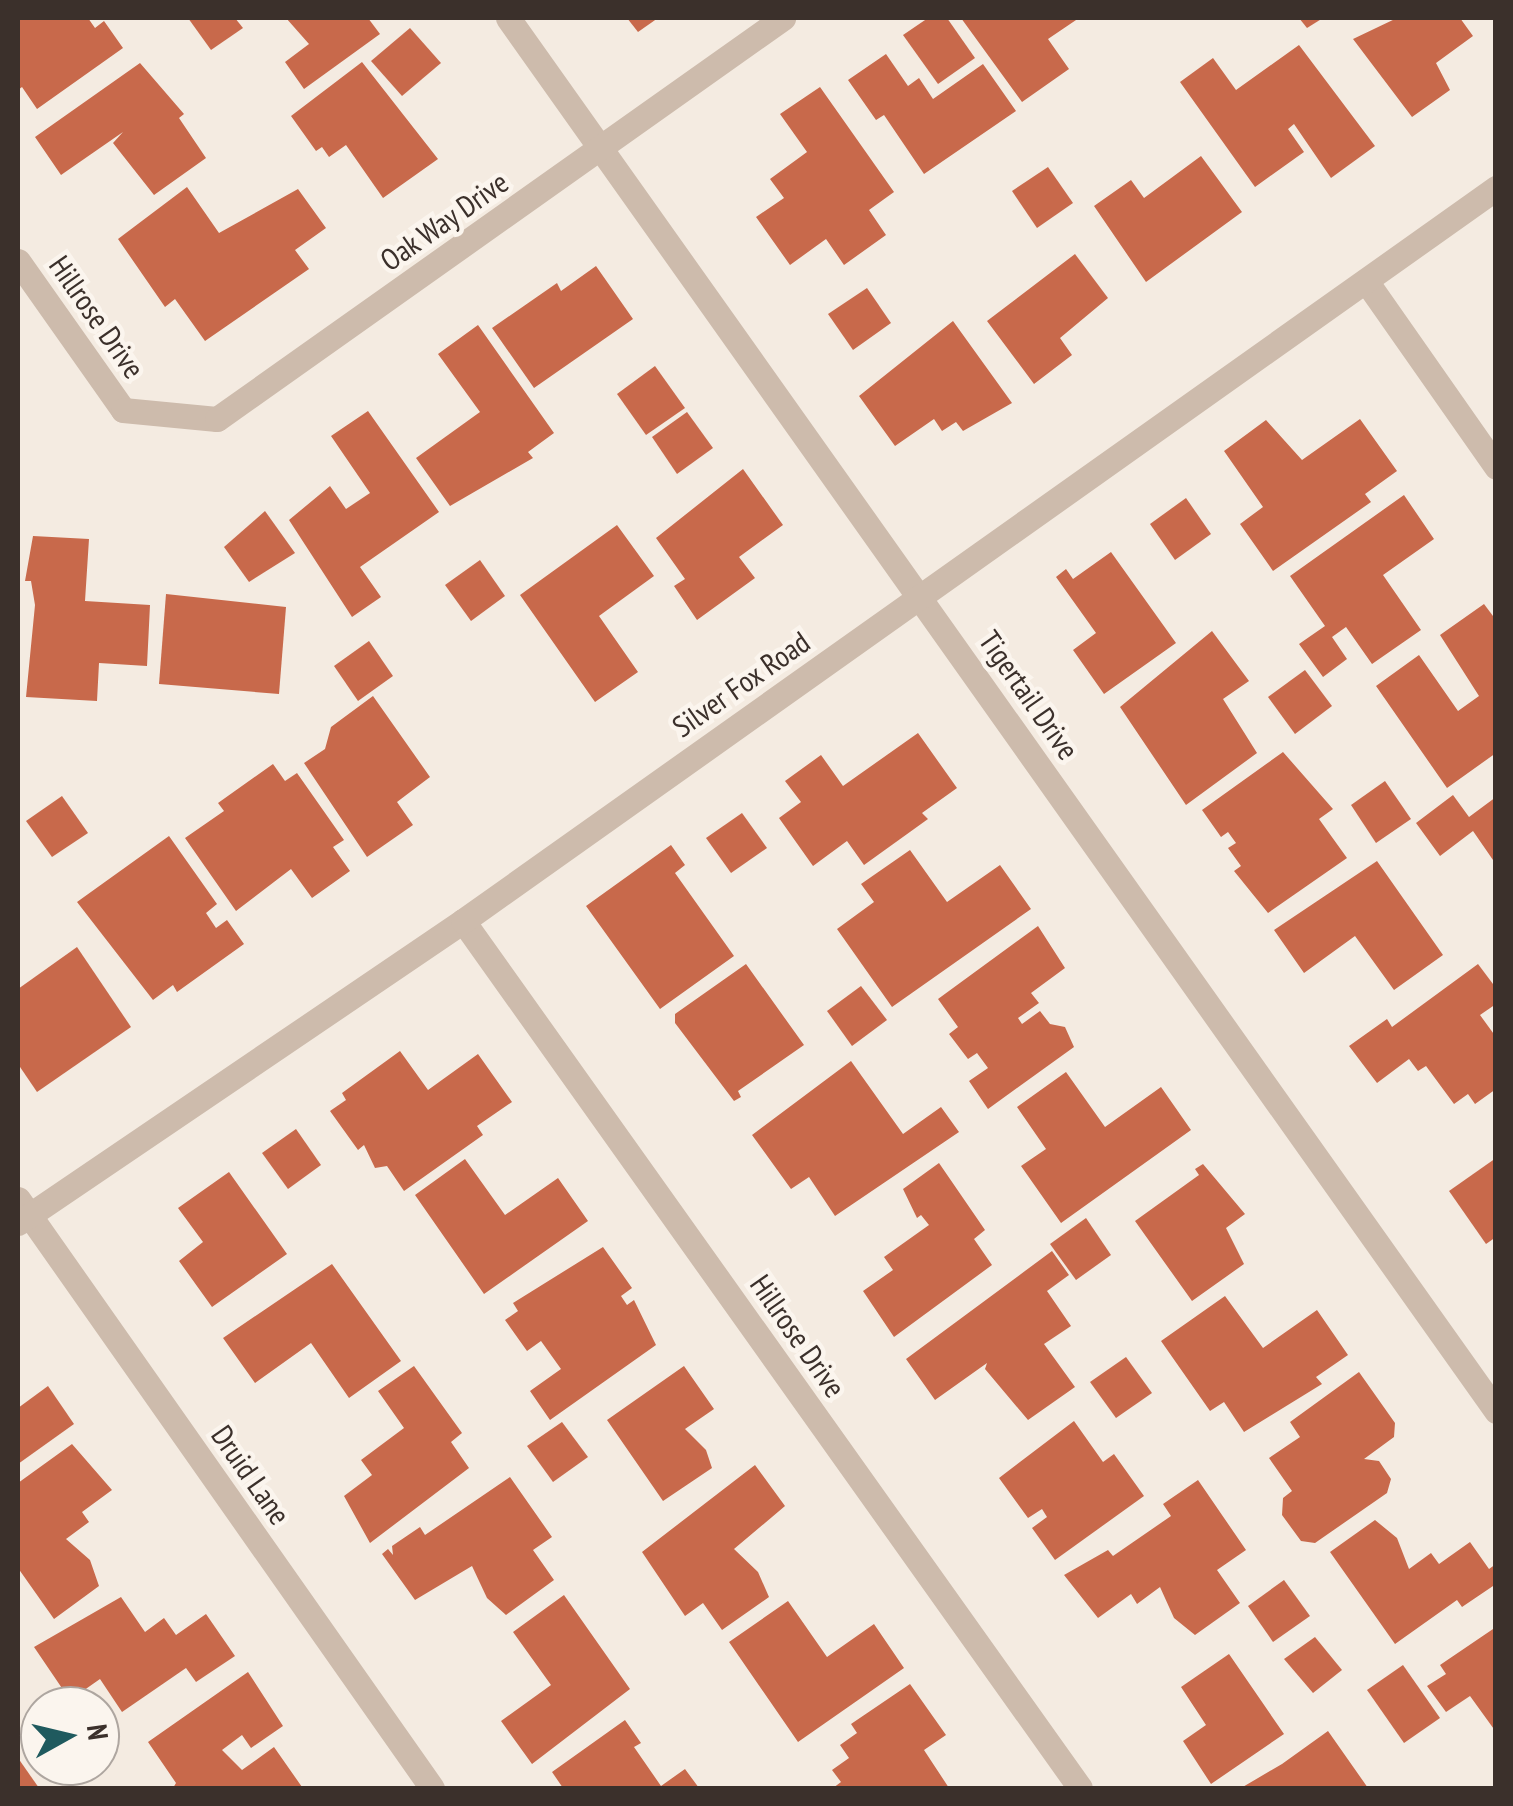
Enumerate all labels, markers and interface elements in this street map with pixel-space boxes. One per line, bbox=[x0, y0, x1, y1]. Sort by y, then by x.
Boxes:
street label: Oak Way Drive bbox=[372, 163, 516, 279]
street label: Hillrose Drive bbox=[42, 249, 152, 385]
street label: Silver Fox Road bbox=[665, 623, 817, 745]
street label: Tigertail Drive bbox=[972, 624, 1086, 766]
street label: Hillrose Drive bbox=[743, 1268, 853, 1404]
street label: Druid Lane bbox=[204, 1419, 298, 1531]
north arrow bbox=[20, 1686, 120, 1786]
text: N bbox=[79, 1722, 118, 1742]

